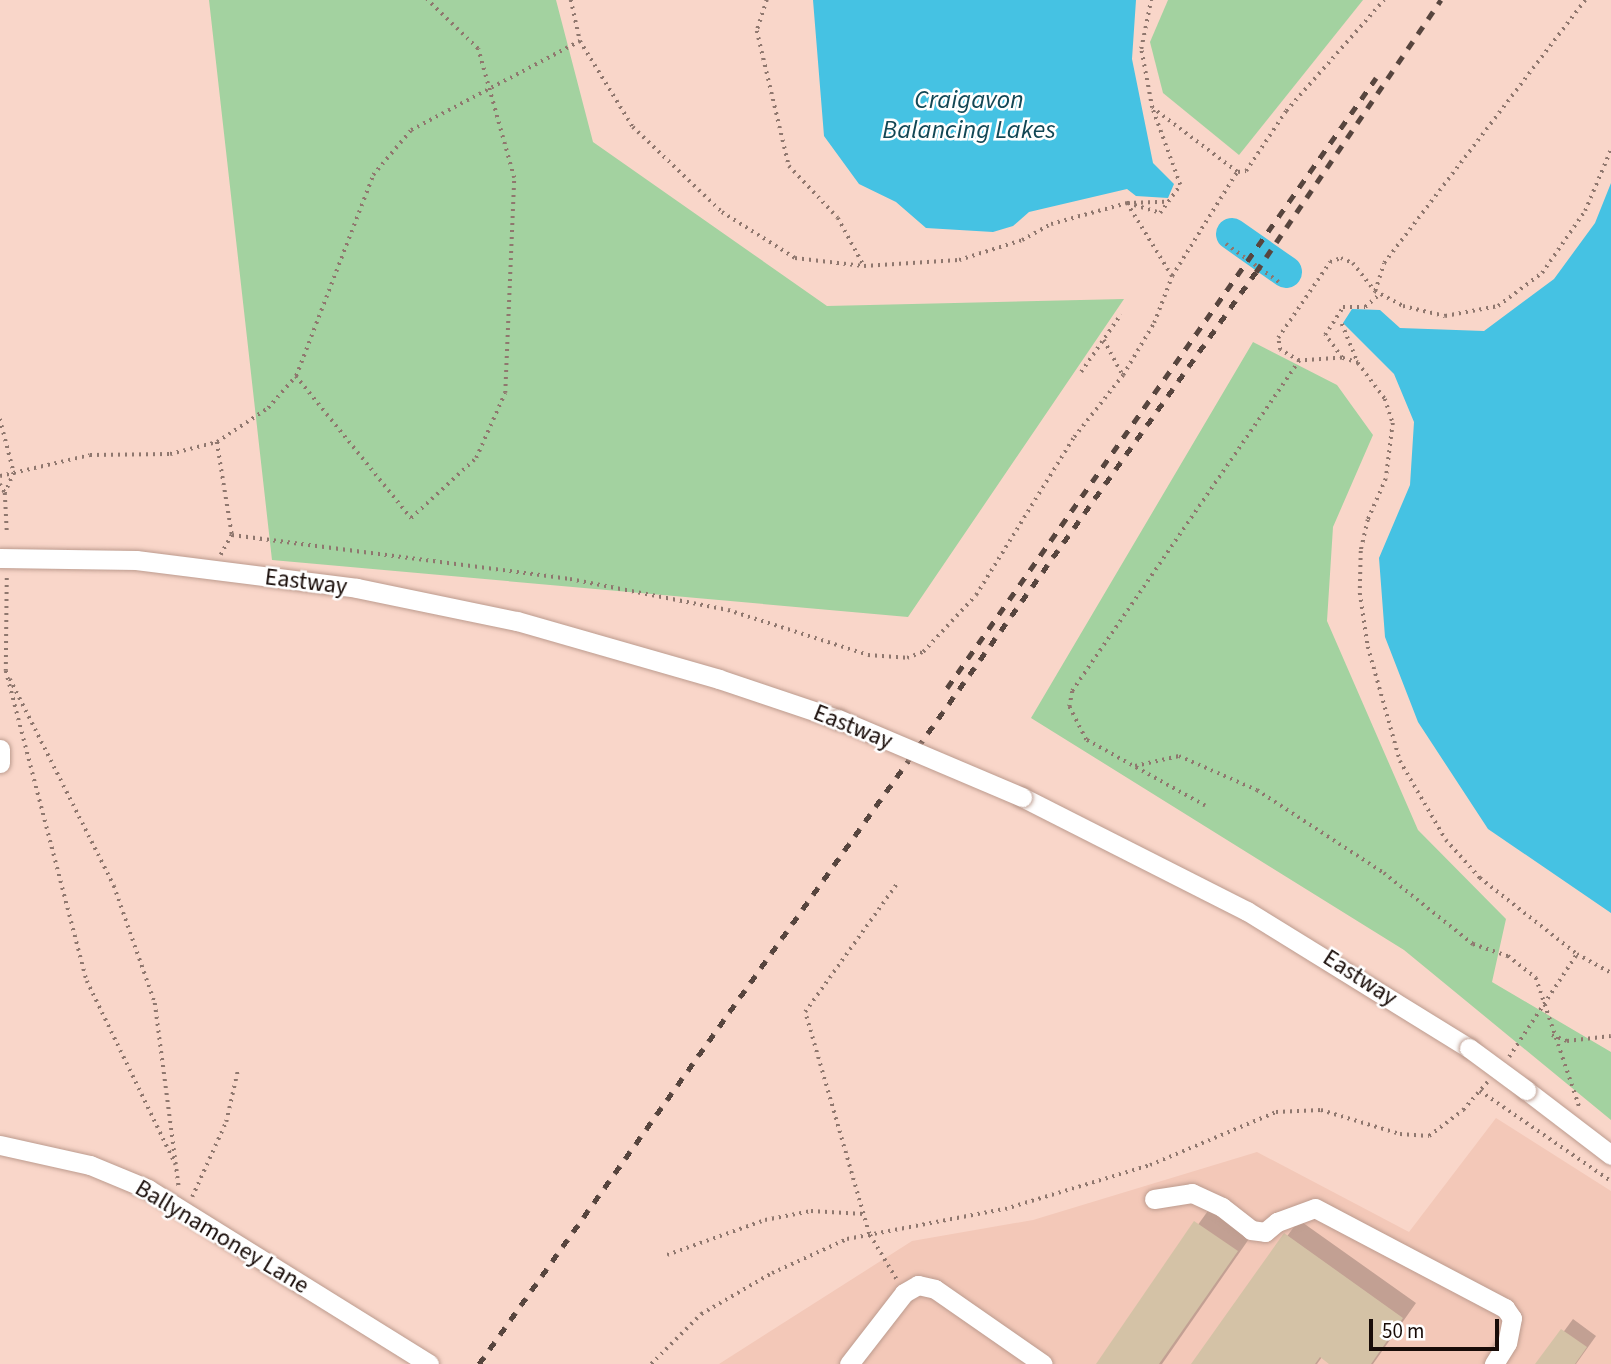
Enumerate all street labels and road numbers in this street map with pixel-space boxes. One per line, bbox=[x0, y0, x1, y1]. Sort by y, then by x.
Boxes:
street label: Eastway bbox=[263, 563, 349, 601]
street label: Eastway bbox=[809, 698, 897, 756]
street label: Eastway bbox=[1317, 943, 1403, 1013]
street label: Ballynamoney Lane bbox=[130, 1174, 314, 1300]

